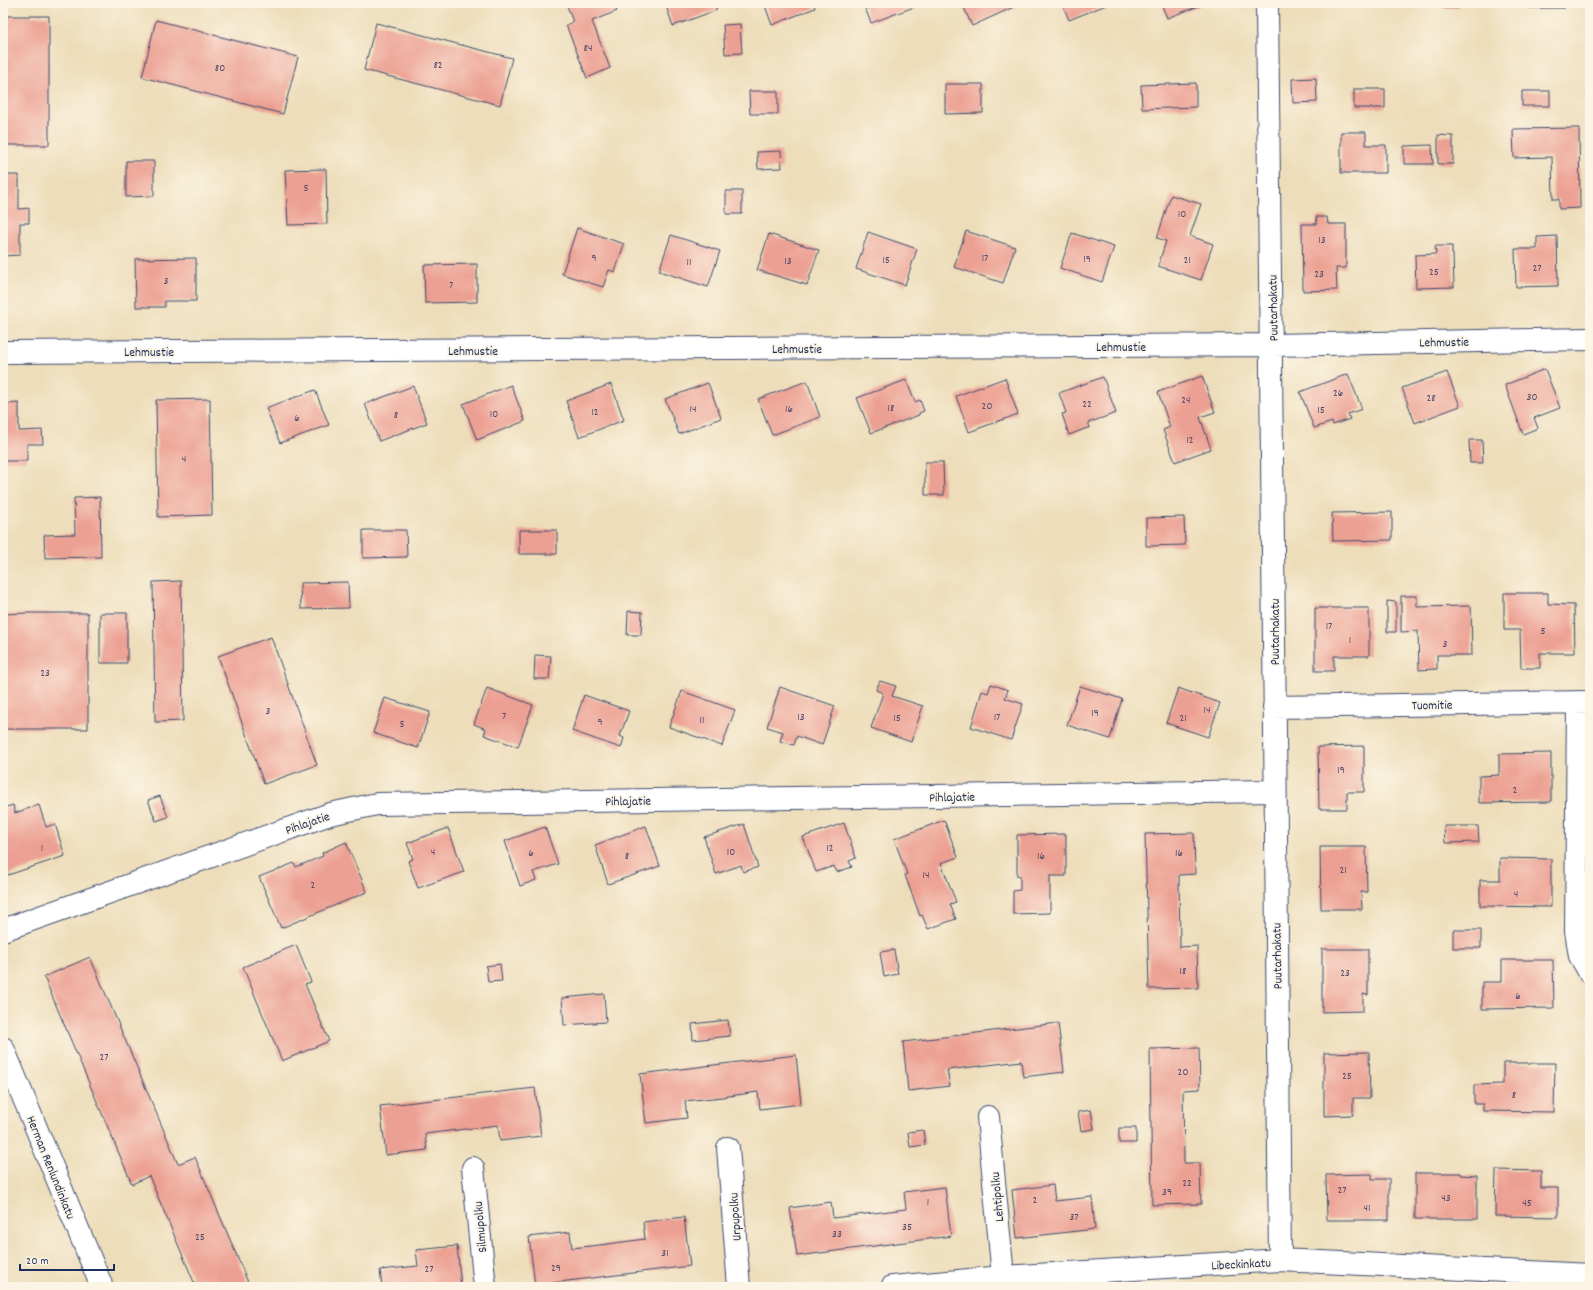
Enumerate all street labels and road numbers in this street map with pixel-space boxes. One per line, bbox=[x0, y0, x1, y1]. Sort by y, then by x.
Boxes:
street label: Puutarhakatu bbox=[1264, 274, 1285, 341]
street label: Lehmustie bbox=[1419, 334, 1469, 353]
street label: Lehmustie bbox=[1096, 339, 1146, 358]
street label: Lehmustie bbox=[772, 341, 822, 360]
street label: Lehmustie bbox=[448, 343, 498, 362]
street label: Lehmustie bbox=[124, 344, 174, 363]
street label: Puutarhakatu bbox=[1267, 599, 1286, 665]
street label: Tuomitie bbox=[1411, 697, 1453, 716]
street label: Pihlajatie bbox=[929, 789, 975, 808]
street label: Pihlajatie bbox=[605, 793, 651, 812]
street label: Pihlajatie bbox=[283, 808, 333, 841]
street label: Puutarhakatu bbox=[1268, 922, 1289, 989]
street label: Herman Renlundinkatu bbox=[20, 1113, 79, 1223]
street label: Lehtipolku bbox=[987, 1171, 1010, 1223]
street label: Urpupolku bbox=[725, 1192, 748, 1242]
street label: Silmupolku bbox=[470, 1200, 493, 1253]
street label: Libeckinkatu bbox=[1211, 1254, 1272, 1277]

